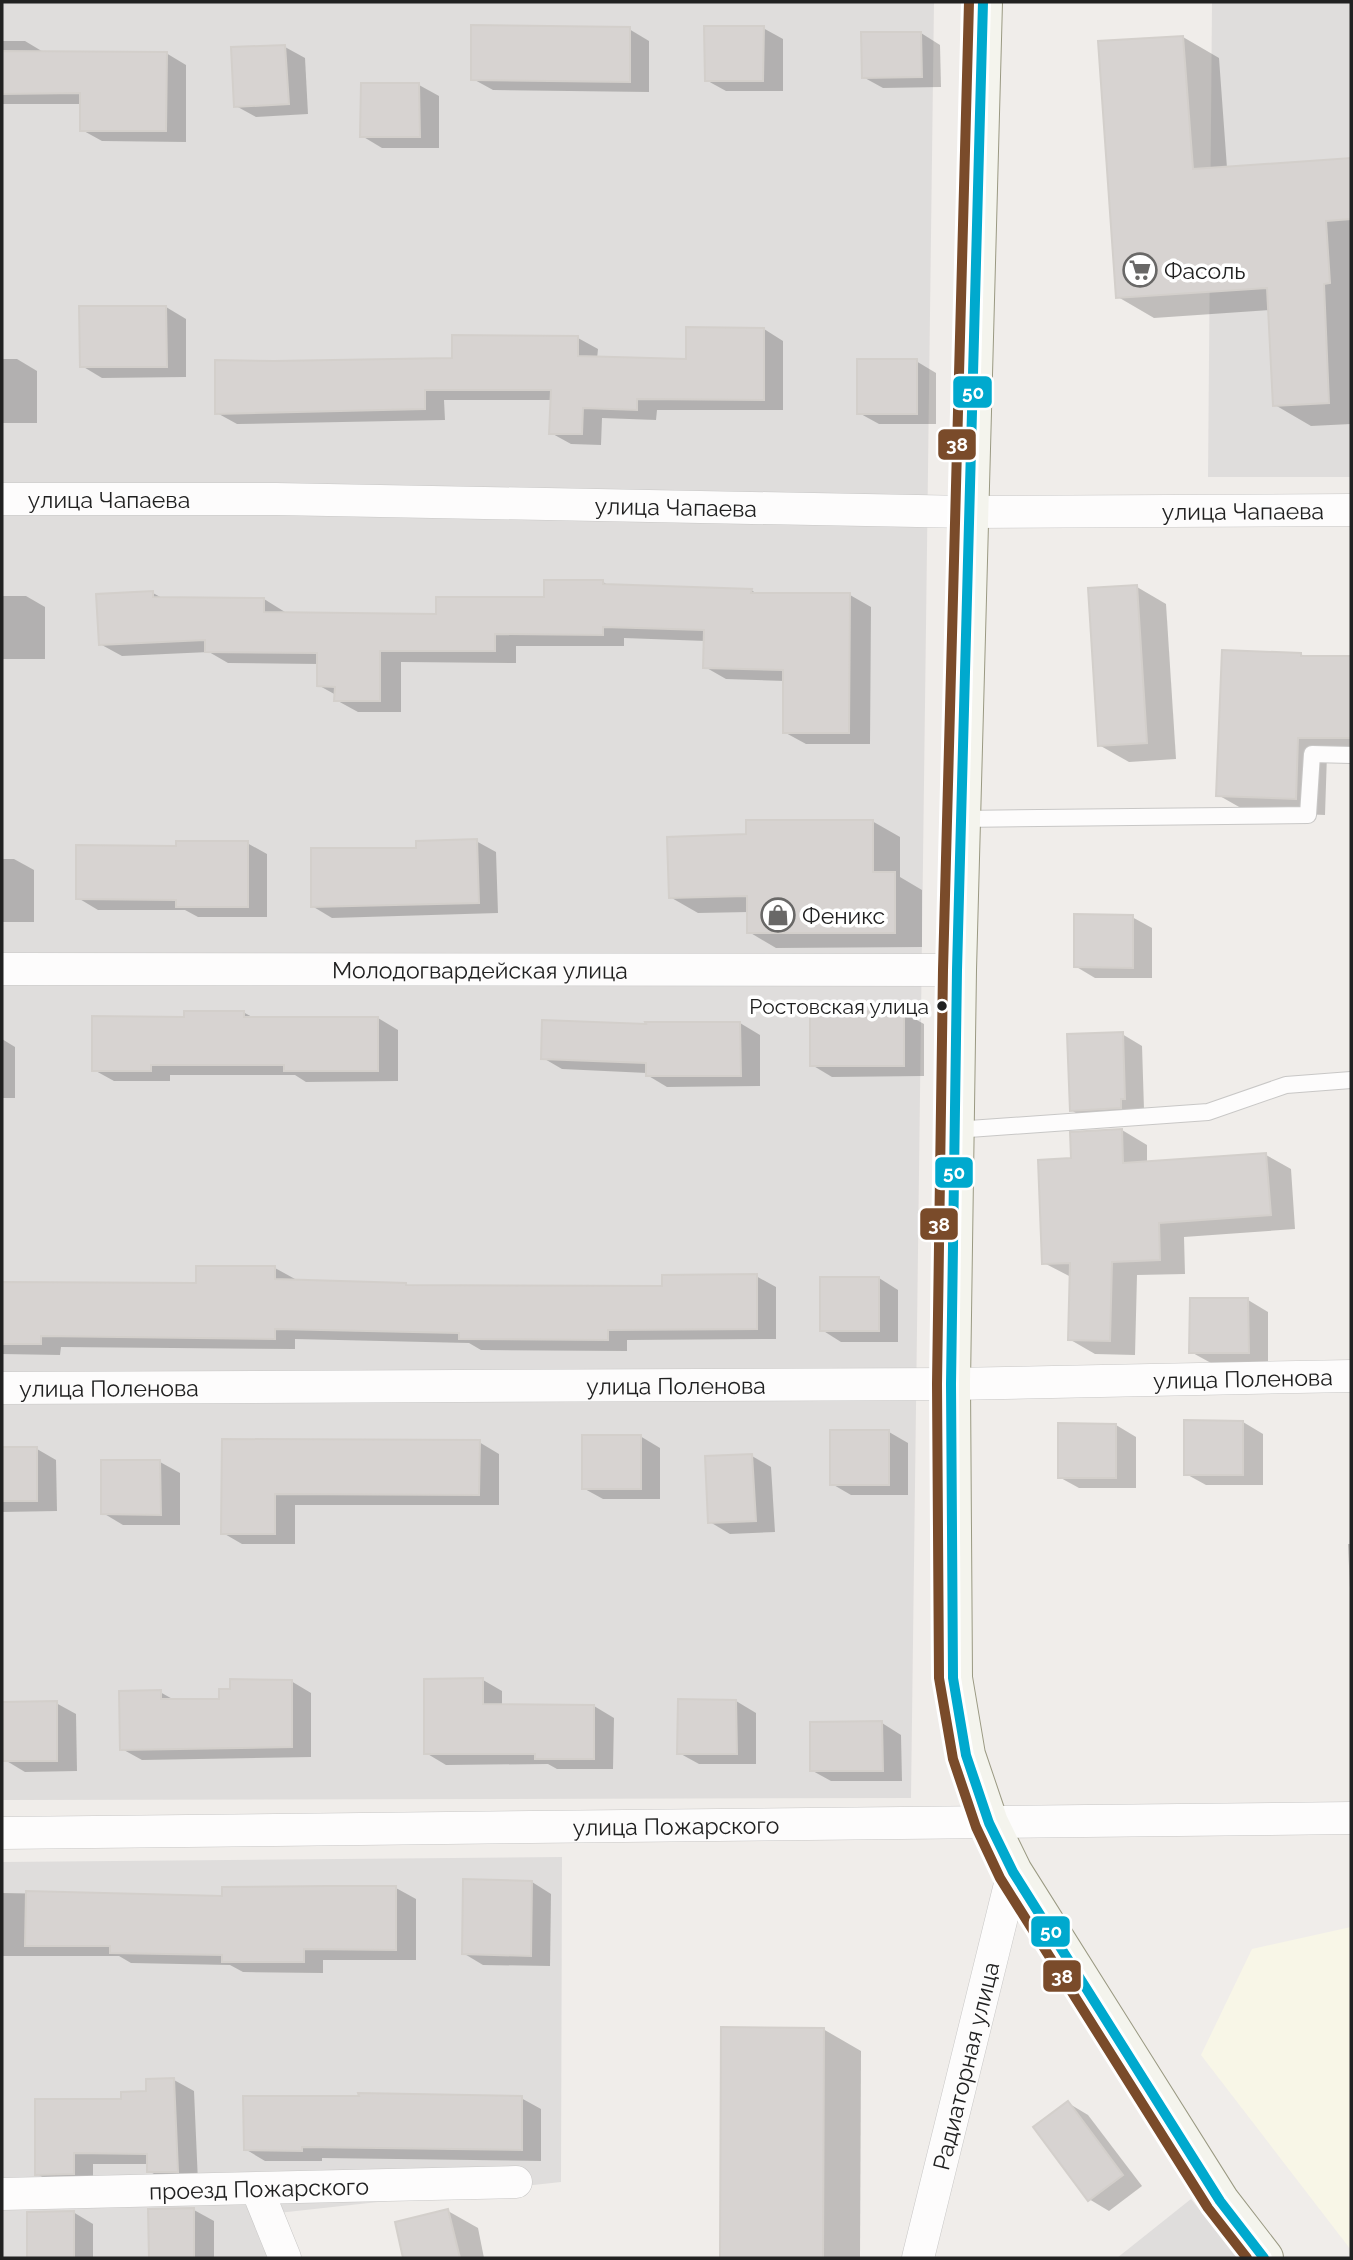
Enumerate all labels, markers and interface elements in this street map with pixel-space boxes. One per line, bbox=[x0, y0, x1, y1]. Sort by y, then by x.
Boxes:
supermarket icon: Фасоль bbox=[1121, 251, 1159, 289]
place label: Фасоль bbox=[1164, 257, 1246, 284]
line badge: 50 bbox=[952, 375, 993, 409]
text: 50 bbox=[962, 381, 984, 403]
line badge: 38 bbox=[937, 428, 977, 461]
text: 38 bbox=[946, 433, 968, 455]
street label: улица Чапаева bbox=[28, 486, 190, 513]
street label: улица Чапаева bbox=[595, 491, 757, 522]
street label: улица Чапаева bbox=[1162, 497, 1324, 524]
shop icon: Феникс bbox=[759, 896, 797, 934]
place label: Феникс bbox=[802, 902, 885, 929]
street label: Молодогвардейская улица bbox=[332, 956, 628, 983]
place label: Ростовская улица bbox=[749, 994, 929, 1019]
marker: Ростовская улица bbox=[935, 999, 949, 1013]
line badge: 50 bbox=[934, 1156, 974, 1189]
text: 50 bbox=[943, 1161, 965, 1183]
line badge: 38 bbox=[919, 1207, 959, 1241]
text: 38 bbox=[928, 1213, 950, 1235]
street label: улица Поленова bbox=[1153, 1363, 1333, 1393]
street label: улица Поленова bbox=[586, 1371, 766, 1399]
street label: улица Поленова bbox=[19, 1374, 199, 1401]
street label: улица Пожарского bbox=[572, 1811, 779, 1840]
line badge: 50 bbox=[1030, 1915, 1071, 1948]
text: 50 bbox=[1040, 1920, 1062, 1942]
street label: Радиаторная улица bbox=[927, 1959, 1004, 2172]
line badge: 38 bbox=[1042, 1959, 1082, 1993]
text: 38 bbox=[1051, 1965, 1073, 1987]
street label: проезд Пожарского bbox=[149, 2172, 369, 2204]

